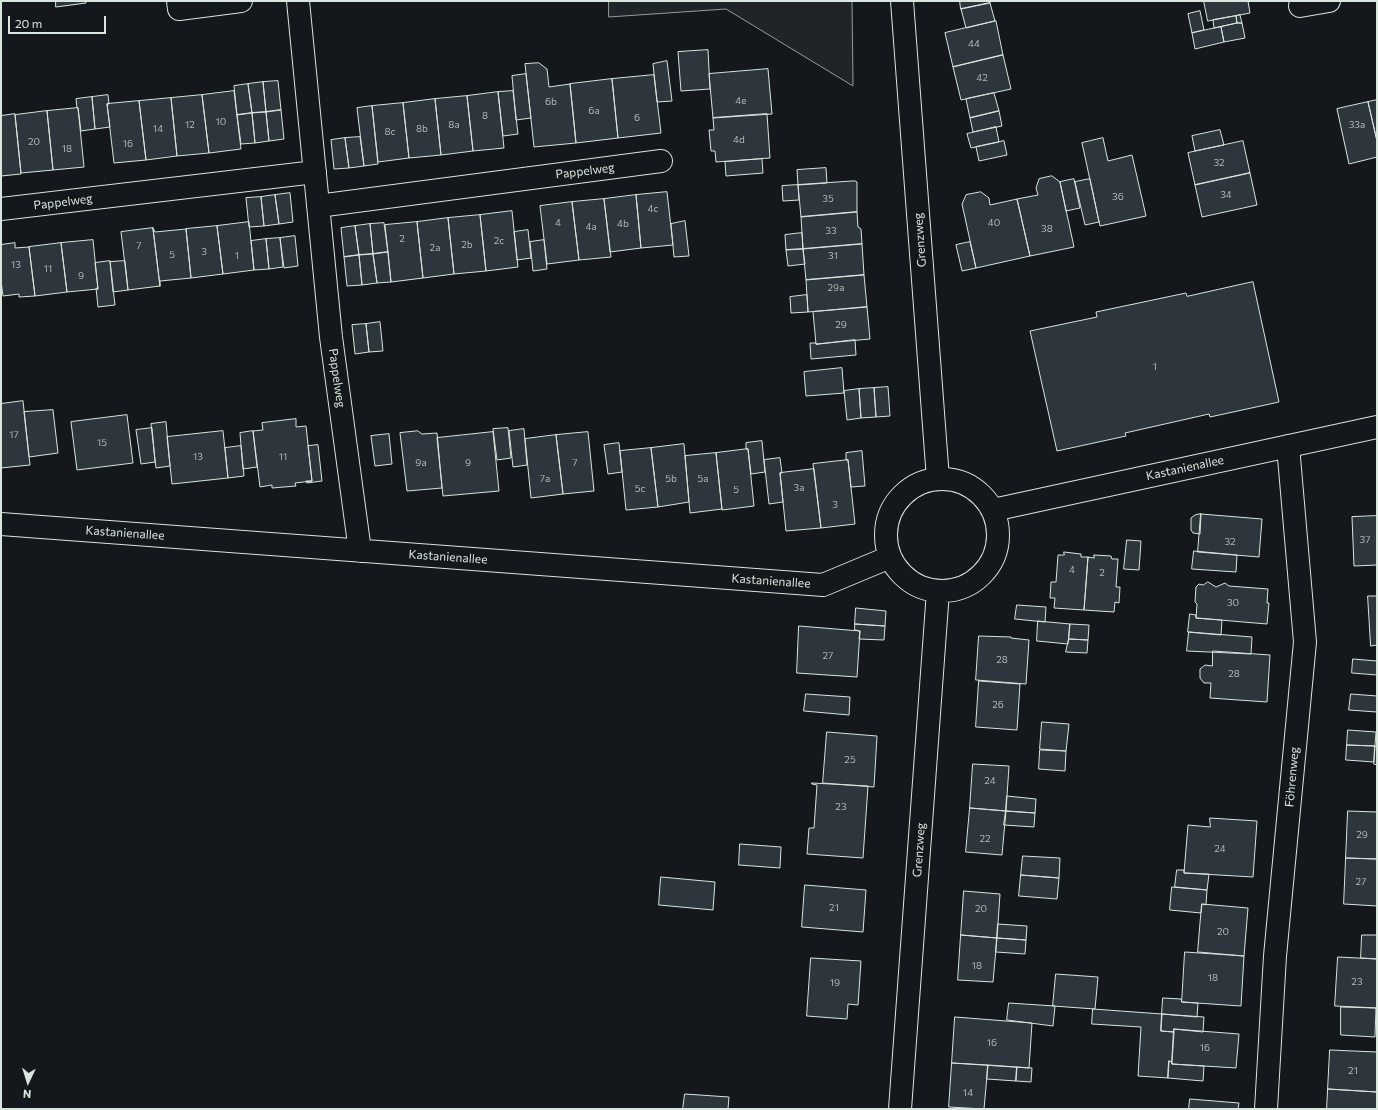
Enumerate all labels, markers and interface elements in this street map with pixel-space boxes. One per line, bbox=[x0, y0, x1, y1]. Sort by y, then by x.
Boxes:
scale bar bbox=[10, 8, 108, 34]
text: 20 m bbox=[15, 16, 42, 30]
house number: 44 bbox=[968, 38, 980, 50]
house number: 42 bbox=[976, 72, 988, 84]
house number: 4e bbox=[735, 95, 747, 107]
house number: 6b bbox=[545, 96, 557, 108]
house number: 6a bbox=[588, 105, 600, 117]
house number: 8 bbox=[482, 110, 488, 122]
house number: 6 bbox=[634, 112, 640, 124]
house number: 10 bbox=[216, 116, 226, 128]
house number: 12 bbox=[185, 119, 195, 131]
house number: 8a bbox=[448, 119, 460, 131]
house number: 33a bbox=[1349, 119, 1365, 131]
house number: 14 bbox=[153, 123, 163, 135]
house number: 8b bbox=[416, 123, 428, 135]
house number: 8c bbox=[384, 126, 396, 138]
house number: 4d bbox=[733, 134, 745, 146]
house number: 20 bbox=[28, 136, 40, 148]
house number: 16 bbox=[123, 138, 133, 150]
house number: 18 bbox=[62, 143, 72, 155]
house number: 32 bbox=[1213, 157, 1225, 169]
street label: Pappelweg bbox=[555, 160, 615, 182]
house number: 34 bbox=[1220, 189, 1232, 201]
street label: Pappelweg bbox=[33, 191, 93, 213]
house number: 36 bbox=[1112, 191, 1124, 203]
house number: 35 bbox=[822, 193, 834, 205]
house number: 4c bbox=[648, 203, 658, 215]
street label: Grenzweg bbox=[911, 212, 929, 268]
house number: 4 bbox=[555, 217, 561, 229]
house number: 40 bbox=[988, 217, 1000, 229]
house number: 4b bbox=[617, 218, 629, 230]
house number: 4a bbox=[585, 221, 597, 233]
house number: 38 bbox=[1041, 223, 1053, 235]
house number: 33 bbox=[825, 225, 837, 237]
house number: 2 bbox=[399, 233, 405, 245]
house number: 2c bbox=[494, 235, 504, 247]
house number: 2b bbox=[461, 239, 473, 251]
house number: 7 bbox=[136, 240, 142, 252]
house number: 2a bbox=[430, 242, 440, 254]
house number: 3 bbox=[201, 246, 207, 258]
house number: 5 bbox=[169, 249, 175, 261]
house number: 1 bbox=[235, 250, 239, 262]
house number: 31 bbox=[828, 250, 838, 262]
house number: 13 bbox=[11, 259, 21, 271]
house number: 11 bbox=[44, 263, 52, 275]
house number: 9 bbox=[78, 270, 84, 282]
house number: 29a bbox=[828, 282, 844, 294]
house number: 29 bbox=[835, 319, 847, 331]
street label: Pappelweg bbox=[326, 347, 348, 409]
house number: 1 bbox=[1153, 361, 1157, 373]
house number: 17 bbox=[9, 429, 19, 441]
house number: 15 bbox=[97, 437, 107, 449]
house number: 13 bbox=[193, 451, 203, 463]
house number: 11 bbox=[279, 451, 287, 463]
street label: Kastanienallee bbox=[1145, 453, 1225, 483]
house number: 9a bbox=[415, 457, 427, 469]
house number: 9 bbox=[465, 457, 471, 469]
house number: 7 bbox=[572, 457, 578, 469]
house number: 7a bbox=[540, 473, 550, 485]
house number: 5b bbox=[665, 473, 677, 485]
house number: 5a bbox=[698, 473, 708, 485]
house number: 3a bbox=[794, 482, 804, 494]
house number: 5c bbox=[635, 483, 645, 495]
house number: 5 bbox=[733, 484, 739, 496]
house number: 3 bbox=[832, 499, 838, 511]
street label: Kastanienallee bbox=[85, 523, 165, 543]
house number: 37 bbox=[1360, 534, 1370, 546]
house number: 32 bbox=[1224, 536, 1236, 548]
street label: Kastanienallee bbox=[408, 547, 488, 567]
house number: 4 bbox=[1069, 564, 1075, 576]
house number: 2 bbox=[1099, 567, 1105, 579]
street label: Kastanienallee bbox=[731, 571, 811, 591]
house number: 30 bbox=[1227, 597, 1239, 609]
house number: 27 bbox=[823, 650, 833, 662]
house number: 28 bbox=[996, 654, 1008, 666]
house number: 28 bbox=[1228, 668, 1240, 680]
house number: 26 bbox=[992, 699, 1004, 711]
street label: Föhrenweg bbox=[1282, 746, 1302, 808]
house number: 25 bbox=[844, 754, 856, 766]
house number: 24 bbox=[984, 775, 996, 787]
house number: 23 bbox=[835, 801, 847, 813]
street label: Grenzweg bbox=[910, 822, 928, 878]
house number: 29 bbox=[1356, 829, 1368, 841]
house number: 22 bbox=[979, 833, 991, 845]
house number: 24 bbox=[1214, 843, 1226, 855]
house number: 27 bbox=[1356, 876, 1366, 888]
house number: 21 bbox=[829, 902, 839, 914]
house number: 20 bbox=[975, 903, 987, 915]
house number: 20 bbox=[1217, 926, 1229, 938]
house number: 18 bbox=[972, 960, 982, 972]
house number: 18 bbox=[1208, 972, 1218, 984]
house number: 23 bbox=[1351, 976, 1363, 988]
house number: 19 bbox=[830, 977, 840, 989]
house number: 16 bbox=[987, 1037, 997, 1049]
house number: 16 bbox=[1200, 1042, 1210, 1054]
north arrow bbox=[8, 1062, 48, 1102]
house number: 21 bbox=[1348, 1065, 1358, 1077]
house number: 14 bbox=[963, 1087, 973, 1099]
text: N bbox=[23, 1088, 32, 1101]

